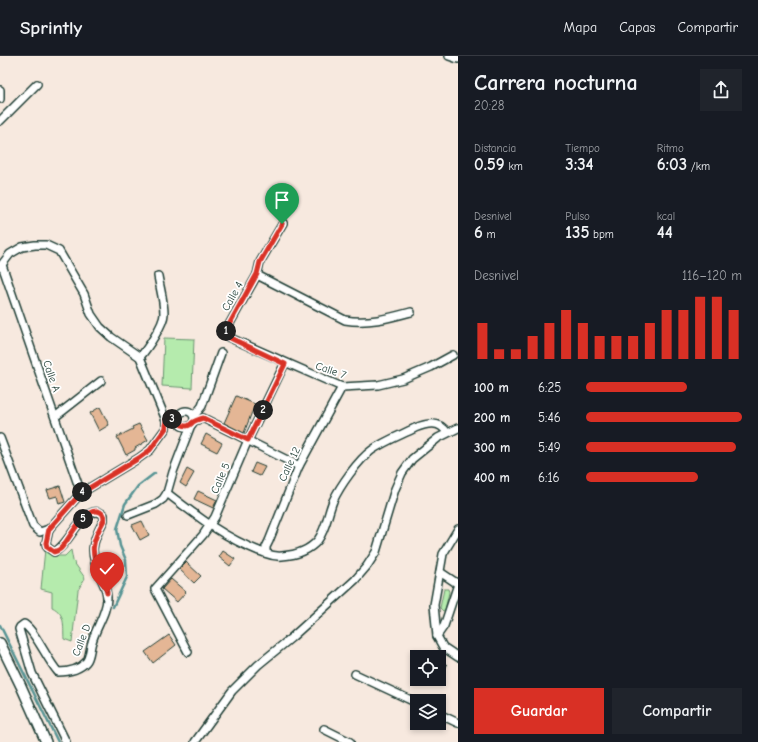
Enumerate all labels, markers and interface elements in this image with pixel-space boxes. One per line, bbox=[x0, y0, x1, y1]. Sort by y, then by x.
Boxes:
text: Sprintly bbox=[20, 17, 82, 39]
text: Mapa bbox=[564, 19, 597, 36]
text: Capas bbox=[619, 19, 655, 36]
text: Compartir bbox=[677, 19, 738, 36]
button: share bbox=[700, 69, 742, 111]
text: Carrera nocturna bbox=[474, 70, 638, 96]
text: 20:28 bbox=[474, 98, 505, 113]
text: Distancia bbox=[474, 142, 516, 155]
text: Tiempo bbox=[565, 142, 600, 155]
text: Ritmo bbox=[657, 142, 684, 155]
text: 0.59 bbox=[474, 155, 505, 174]
text: 3:34 bbox=[565, 155, 594, 174]
text: 6:03 bbox=[657, 155, 687, 174]
text: km bbox=[505, 160, 523, 173]
text: /km bbox=[687, 160, 710, 173]
pin bbox=[265, 183, 299, 224]
icon: arrive bbox=[271, 189, 293, 211]
text: Desnivel bbox=[474, 210, 512, 223]
text: Pulso bbox=[565, 210, 590, 223]
text: kcal bbox=[657, 210, 675, 223]
text: 6 bbox=[474, 223, 483, 242]
text: 135 bbox=[565, 223, 589, 242]
text: 44 bbox=[657, 223, 673, 242]
text: m bbox=[483, 228, 496, 241]
text: bpm bbox=[589, 228, 614, 241]
text: Desnivel bbox=[474, 268, 519, 283]
text: 116–120 m bbox=[682, 268, 742, 283]
street label: Calle 4 bbox=[219, 279, 246, 313]
pin: 1 bbox=[216, 321, 236, 341]
text: 1 bbox=[224, 324, 228, 337]
street label: Calle A bbox=[40, 359, 63, 394]
street label: Calle 7 bbox=[314, 359, 348, 382]
text: 100 m bbox=[474, 380, 509, 395]
text: 6:25 bbox=[538, 380, 561, 395]
pin: 2 bbox=[253, 400, 273, 420]
text: 2 bbox=[260, 403, 266, 416]
pin: 3 bbox=[162, 409, 182, 429]
text: 200 m bbox=[474, 410, 510, 425]
text: 5:46 bbox=[538, 410, 561, 425]
text: 3 bbox=[169, 412, 175, 425]
text: 300 m bbox=[474, 440, 510, 455]
text: 5:49 bbox=[538, 440, 561, 455]
street label: Calle 12 bbox=[276, 445, 303, 484]
street label: Calle 5 bbox=[208, 461, 233, 496]
text: 400 m bbox=[474, 470, 510, 485]
text: 6:16 bbox=[538, 470, 560, 485]
pin: 4 bbox=[72, 482, 92, 502]
text: 4 bbox=[79, 485, 85, 498]
pin: 5 bbox=[73, 509, 93, 529]
text: 5 bbox=[80, 512, 86, 525]
pin bbox=[90, 552, 124, 593]
icon: check bbox=[96, 558, 118, 580]
street label: Calle D bbox=[69, 622, 94, 658]
map controls bbox=[410, 650, 446, 730]
button: locate bbox=[410, 650, 446, 686]
button: Guardar bbox=[474, 688, 604, 734]
button: Compartir bbox=[612, 688, 742, 734]
button: layers bbox=[410, 694, 446, 730]

